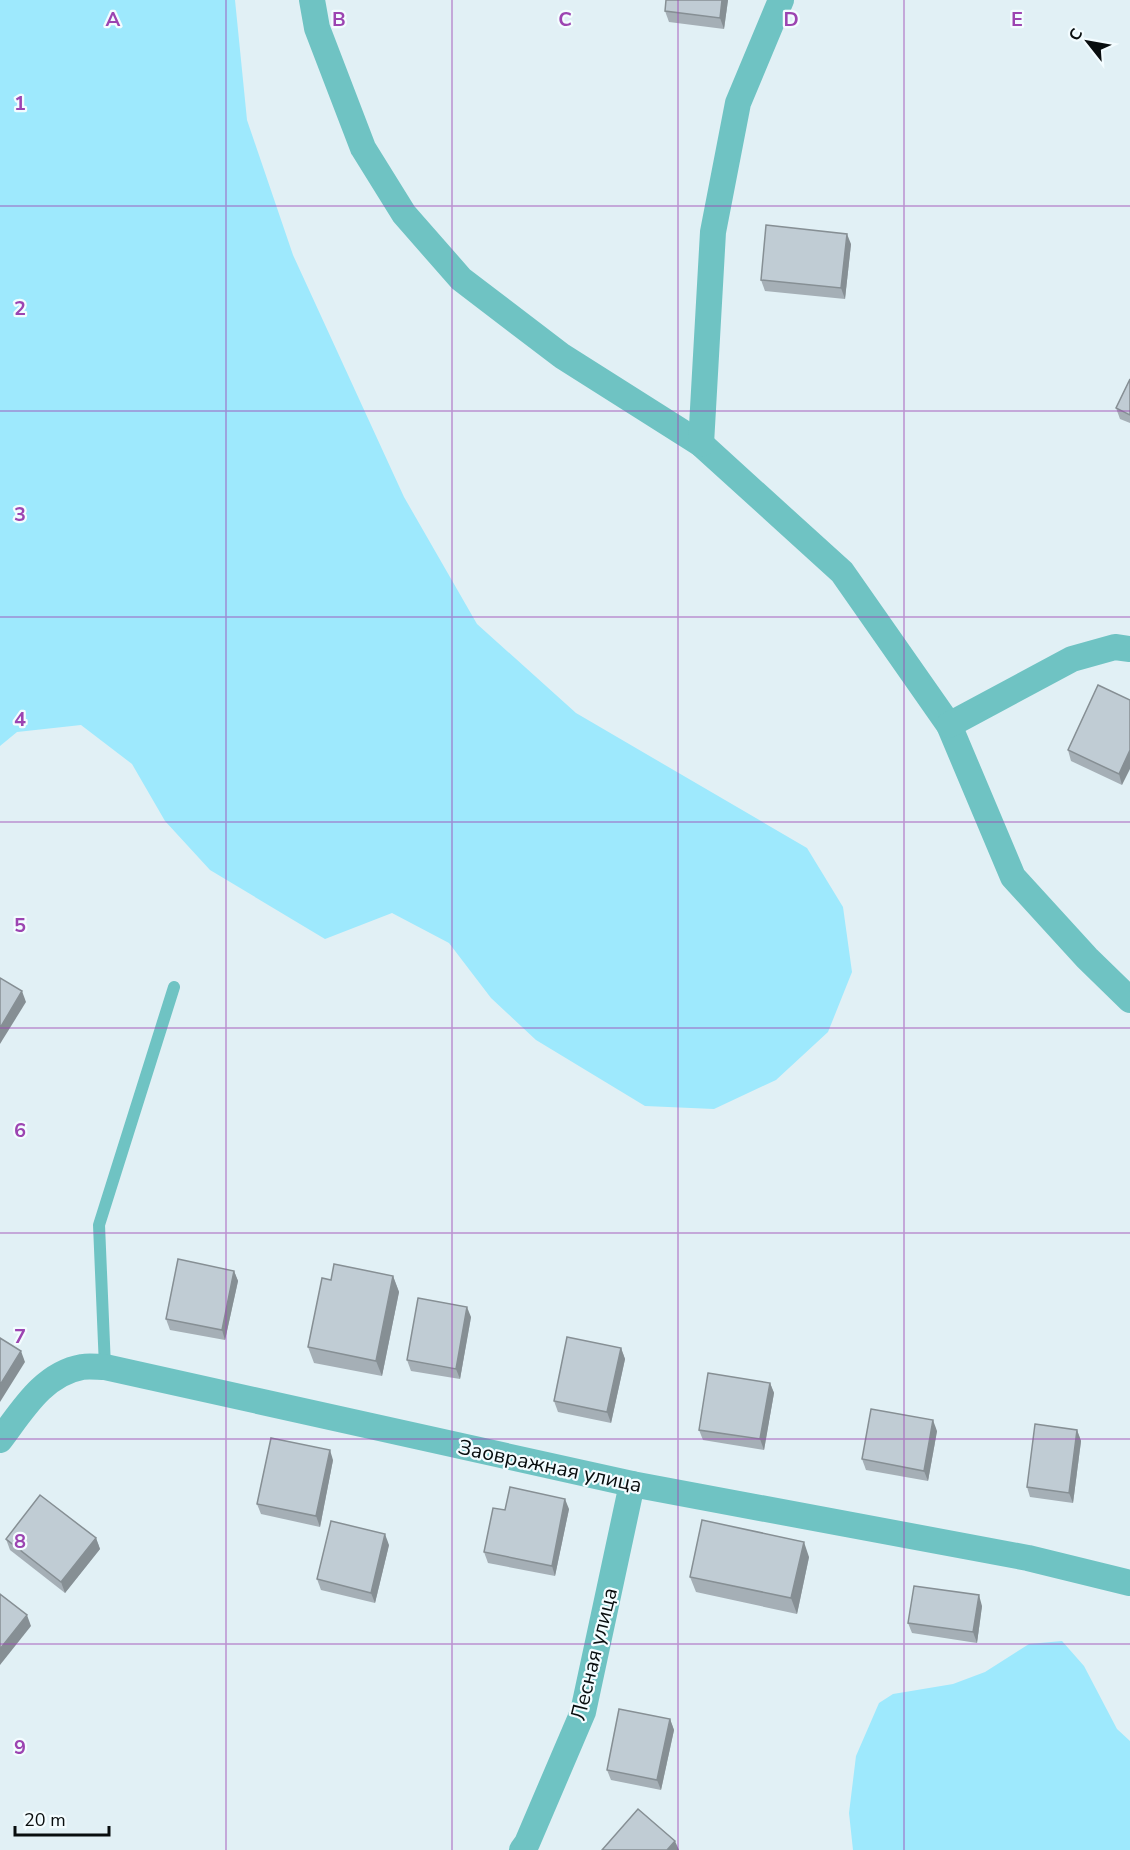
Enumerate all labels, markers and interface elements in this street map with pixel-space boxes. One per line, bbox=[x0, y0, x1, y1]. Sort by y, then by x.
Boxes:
text: A bbox=[106, 6, 121, 33]
text: B bbox=[332, 6, 346, 33]
text: C bbox=[558, 6, 572, 33]
text: D bbox=[783, 6, 799, 33]
text: E bbox=[1011, 6, 1023, 33]
north arrow bbox=[1058, 12, 1118, 72]
text: С bbox=[1064, 24, 1088, 45]
text: 1 bbox=[14, 90, 26, 117]
text: 2 bbox=[14, 295, 26, 322]
text: 3 bbox=[14, 501, 26, 528]
text: 4 bbox=[14, 706, 26, 733]
text: 5 bbox=[14, 912, 26, 939]
text: 6 bbox=[14, 1117, 26, 1144]
text: 7 bbox=[14, 1323, 26, 1350]
street label: Заовражная улица bbox=[455, 1433, 645, 1499]
text: 8 bbox=[14, 1528, 26, 1555]
street label: Лесная улица bbox=[564, 1585, 624, 1723]
text: 9 bbox=[14, 1734, 26, 1761]
scale bar bbox=[15, 1799, 110, 1837]
text: 20 m bbox=[24, 1808, 66, 1832]

